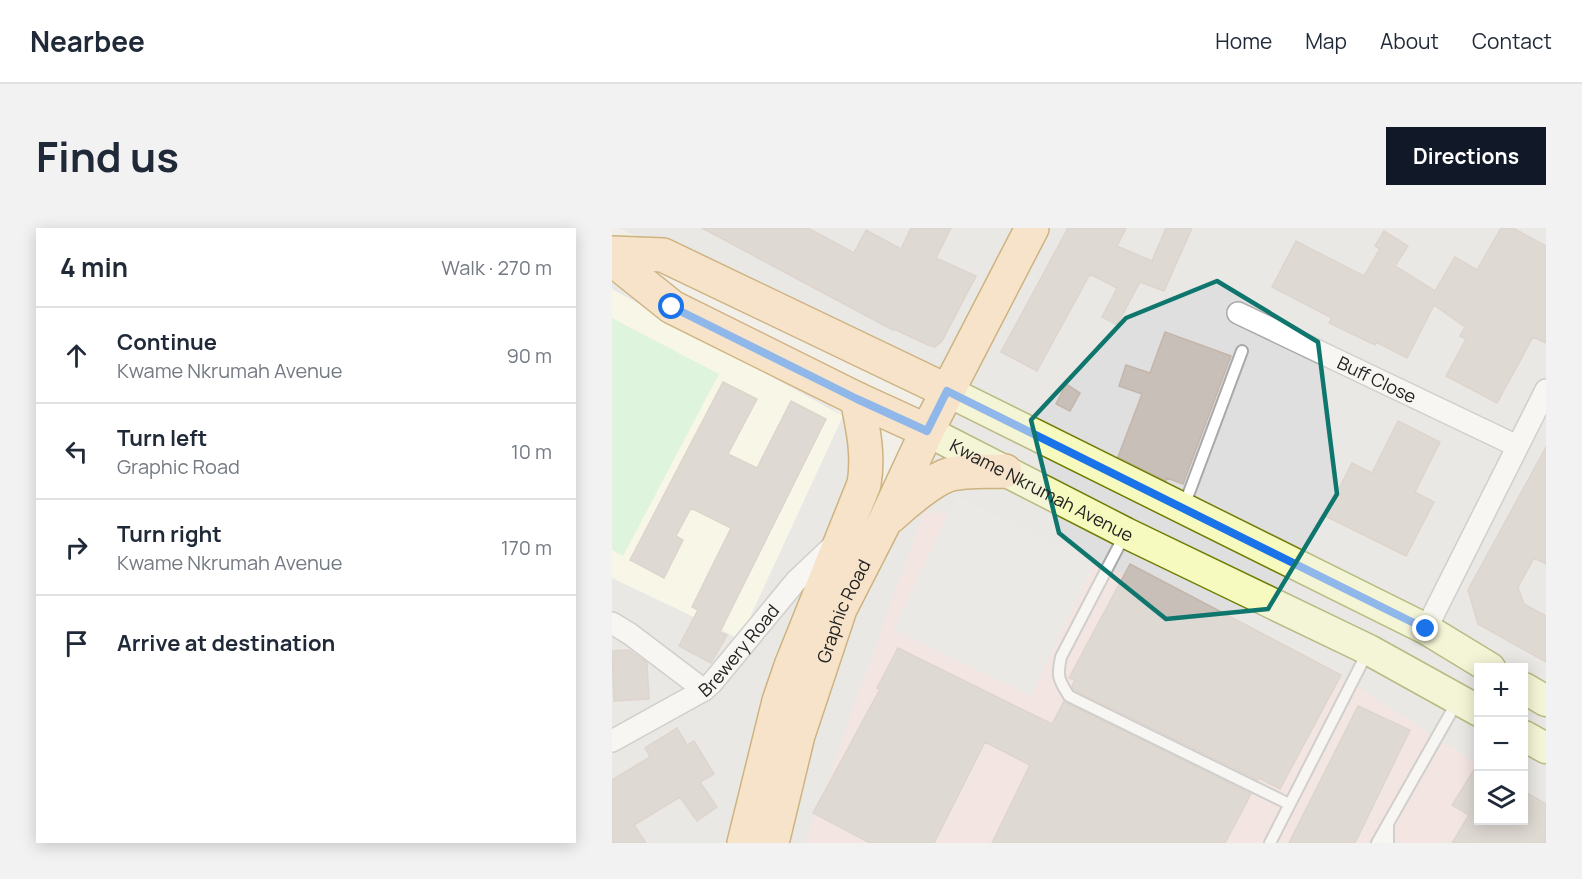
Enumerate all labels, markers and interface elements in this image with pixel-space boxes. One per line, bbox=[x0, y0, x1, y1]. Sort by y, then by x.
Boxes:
text: Nearbee bbox=[30, 22, 145, 60]
text: Home bbox=[1215, 27, 1272, 55]
text: Map bbox=[1305, 27, 1347, 55]
text: About bbox=[1380, 27, 1439, 55]
text: Contact bbox=[1472, 27, 1552, 55]
text: Find us bbox=[36, 127, 179, 185]
button: Directions bbox=[1386, 127, 1546, 185]
text: 4 min bbox=[60, 249, 128, 285]
text: Walk · 270 m bbox=[441, 254, 552, 281]
route start bbox=[658, 293, 684, 319]
text: Continue bbox=[117, 327, 217, 357]
icon: ahead bbox=[60, 339, 93, 372]
text: 90 m bbox=[506, 342, 552, 369]
street label: Buff Close bbox=[1334, 350, 1421, 408]
text: Kwame Nkrumah Avenue bbox=[117, 357, 342, 384]
text: Turn left bbox=[117, 423, 207, 453]
street label: Kwame Nkrumah Avenue bbox=[946, 433, 1137, 547]
icon: left bbox=[60, 435, 93, 468]
text: 10 m bbox=[511, 438, 552, 465]
text: Graphic Road bbox=[117, 453, 240, 480]
text: Turn right bbox=[117, 519, 222, 549]
icon: right bbox=[60, 531, 93, 564]
text: 170 m bbox=[501, 534, 552, 561]
text: Kwame Nkrumah Avenue bbox=[117, 549, 342, 576]
street label: Graphic Road bbox=[811, 555, 875, 666]
street label: Brewery Road bbox=[693, 599, 784, 702]
route end bbox=[1412, 615, 1438, 641]
icon: arrive bbox=[60, 627, 93, 660]
text: Arrive at destination bbox=[117, 628, 335, 658]
map controls bbox=[1474, 663, 1528, 825]
button: + bbox=[1474, 663, 1528, 717]
button: − bbox=[1474, 717, 1528, 771]
button: layers bbox=[1474, 771, 1528, 825]

